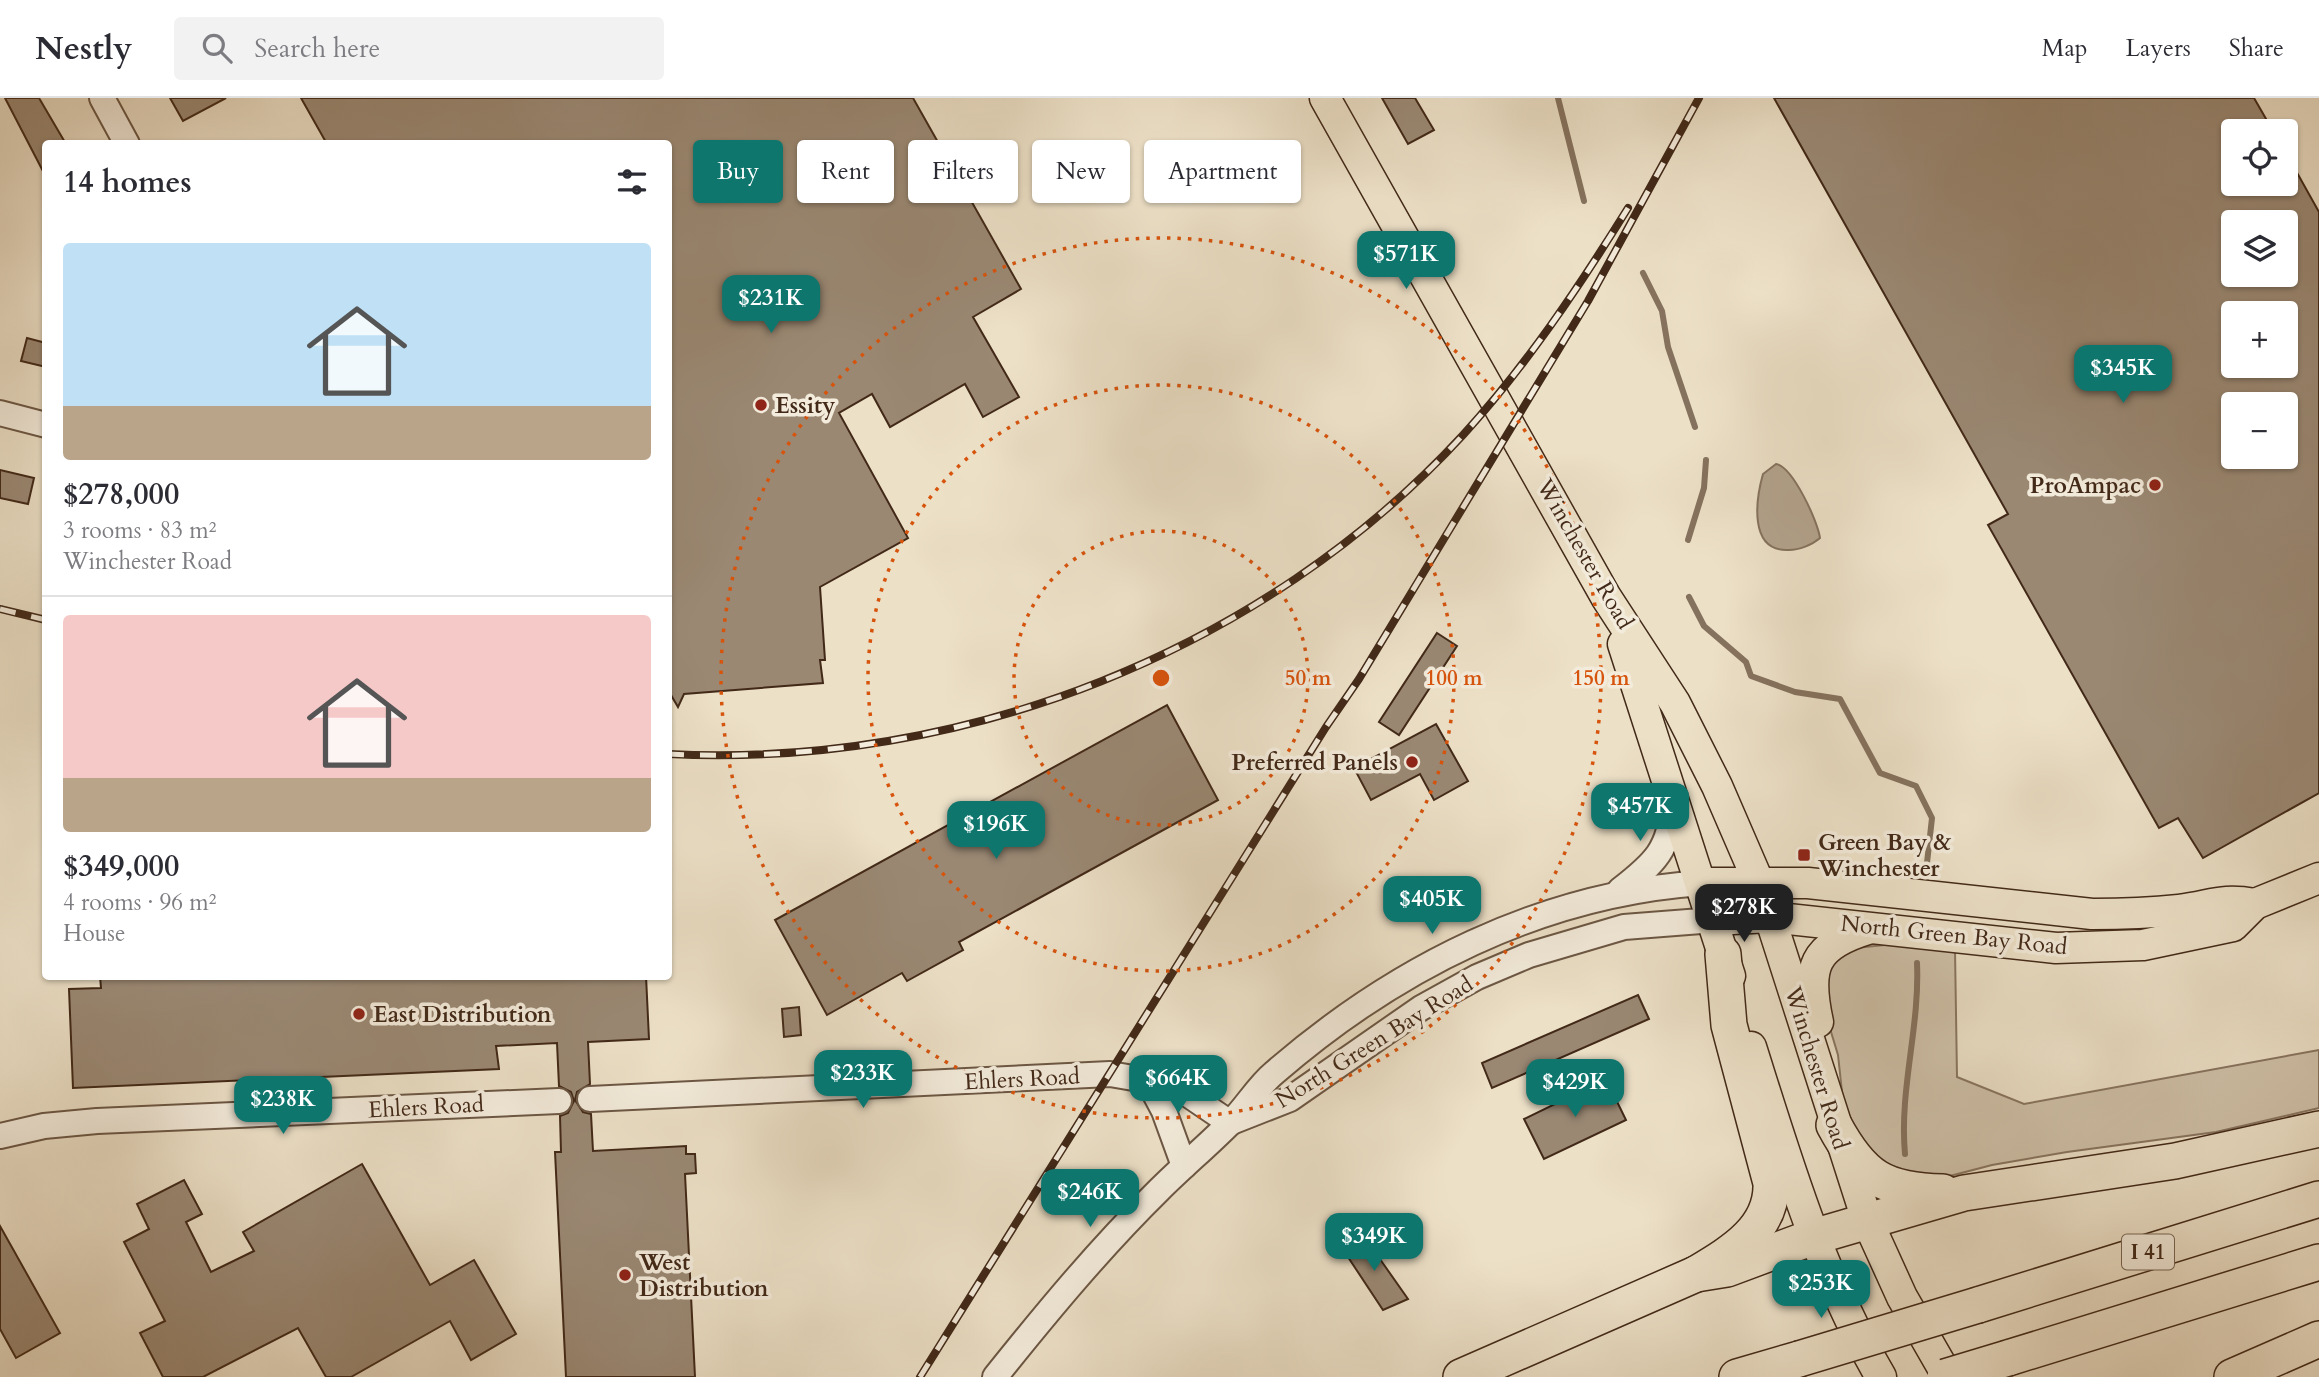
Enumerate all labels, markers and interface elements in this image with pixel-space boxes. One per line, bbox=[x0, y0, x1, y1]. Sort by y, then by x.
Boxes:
search box bbox=[174, 17, 664, 80]
text: Nestly bbox=[35, 26, 132, 71]
icon: search bbox=[198, 29, 236, 67]
text: Search here bbox=[254, 31, 380, 66]
text: Map bbox=[2042, 32, 2088, 65]
text: Layers bbox=[2126, 32, 2191, 65]
text: Share bbox=[2229, 32, 2284, 65]
map controls bbox=[2221, 119, 2298, 469]
button: locate bbox=[2221, 119, 2298, 196]
chip: Buy bbox=[693, 140, 783, 203]
chip: Rent bbox=[797, 140, 894, 203]
chip: Filters bbox=[908, 140, 1018, 203]
chip: New bbox=[1032, 140, 1130, 203]
chip: Apartment bbox=[1144, 140, 1301, 203]
text: 14 homes bbox=[63, 162, 192, 203]
icon: filters bbox=[613, 163, 651, 201]
button: layers bbox=[2221, 210, 2298, 287]
pin: $571K bbox=[1357, 232, 1455, 291]
text: $571K bbox=[1373, 238, 1439, 269]
pin: $231K bbox=[722, 275, 820, 335]
text: $231K bbox=[738, 282, 804, 313]
icon: home bbox=[294, 288, 420, 414]
button: + bbox=[2221, 301, 2298, 378]
pin: $345K bbox=[2074, 345, 2172, 405]
text: $345K bbox=[2090, 352, 2156, 383]
place label: Essity bbox=[775, 390, 835, 421]
button: − bbox=[2221, 392, 2298, 469]
marker: Essity bbox=[753, 397, 769, 413]
place label: ProAmpac bbox=[2030, 470, 2141, 501]
street label: Winchester Road bbox=[1529, 472, 1641, 636]
text: $278,000 bbox=[63, 474, 179, 515]
marker: ProAmpac bbox=[2147, 477, 2163, 493]
text: 3 rooms · 83 m² bbox=[63, 515, 216, 546]
text: Winchester Road bbox=[63, 546, 232, 577]
icon: home bbox=[294, 660, 420, 786]
text: 50 m bbox=[1285, 664, 1332, 693]
text: 100 m bbox=[1425, 664, 1483, 693]
text: 150 m bbox=[1572, 664, 1630, 693]
centre of rings bbox=[1149, 666, 1173, 690]
place label: Preferred Panels bbox=[1231, 747, 1398, 778]
marker: Preferred Panels bbox=[1404, 754, 1420, 770]
pin: $457K bbox=[1591, 784, 1689, 843]
text: $457K bbox=[1607, 790, 1673, 821]
pin: $196K bbox=[947, 802, 1045, 861]
text: $196K bbox=[963, 808, 1029, 839]
place label: Green Bay & Winchester bbox=[1817, 827, 1952, 884]
text: $349,000 bbox=[63, 846, 179, 887]
marker: Green Bay & Winchester bbox=[1796, 847, 1812, 863]
pin: $405K bbox=[1383, 876, 1481, 936]
text: $405K bbox=[1399, 883, 1465, 914]
pin: $278K bbox=[1695, 884, 1793, 944]
text: 4 rooms · 96 m² bbox=[63, 887, 216, 918]
text: $278K bbox=[1711, 891, 1777, 922]
street label: North Green Bay Road bbox=[1839, 908, 2070, 962]
text: House bbox=[63, 918, 125, 949]
street label: North Green Bay Road bbox=[1269, 968, 1479, 1115]
street label: Winchester Road bbox=[1777, 982, 1857, 1154]
place label: East Distribution bbox=[373, 999, 552, 1030]
marker: East Distribution bbox=[351, 1006, 367, 1022]
pin: $233K bbox=[814, 1051, 912, 1110]
pin: $664K bbox=[1129, 1056, 1227, 1115]
text: $233K bbox=[830, 1057, 896, 1088]
street label: Ehlers Road bbox=[963, 1060, 1081, 1098]
pin: $429K bbox=[1526, 1060, 1624, 1119]
text: $664K bbox=[1145, 1062, 1211, 1093]
text: $429K bbox=[1542, 1066, 1608, 1097]
pin: $238K bbox=[234, 1076, 332, 1136]
text: $238K bbox=[250, 1083, 316, 1114]
street label: Ehlers Road bbox=[367, 1088, 485, 1126]
pin: $246K bbox=[1041, 1170, 1139, 1229]
text: $246K bbox=[1057, 1176, 1123, 1207]
pin: $349K bbox=[1325, 1214, 1423, 1273]
text: $349K bbox=[1341, 1220, 1407, 1251]
road number: I 41 bbox=[2122, 1234, 2174, 1270]
place label: West Distribution bbox=[638, 1247, 769, 1304]
pin: $253K bbox=[1772, 1260, 1870, 1320]
marker: West Distribution bbox=[617, 1267, 633, 1283]
text: $253K bbox=[1788, 1267, 1854, 1298]

